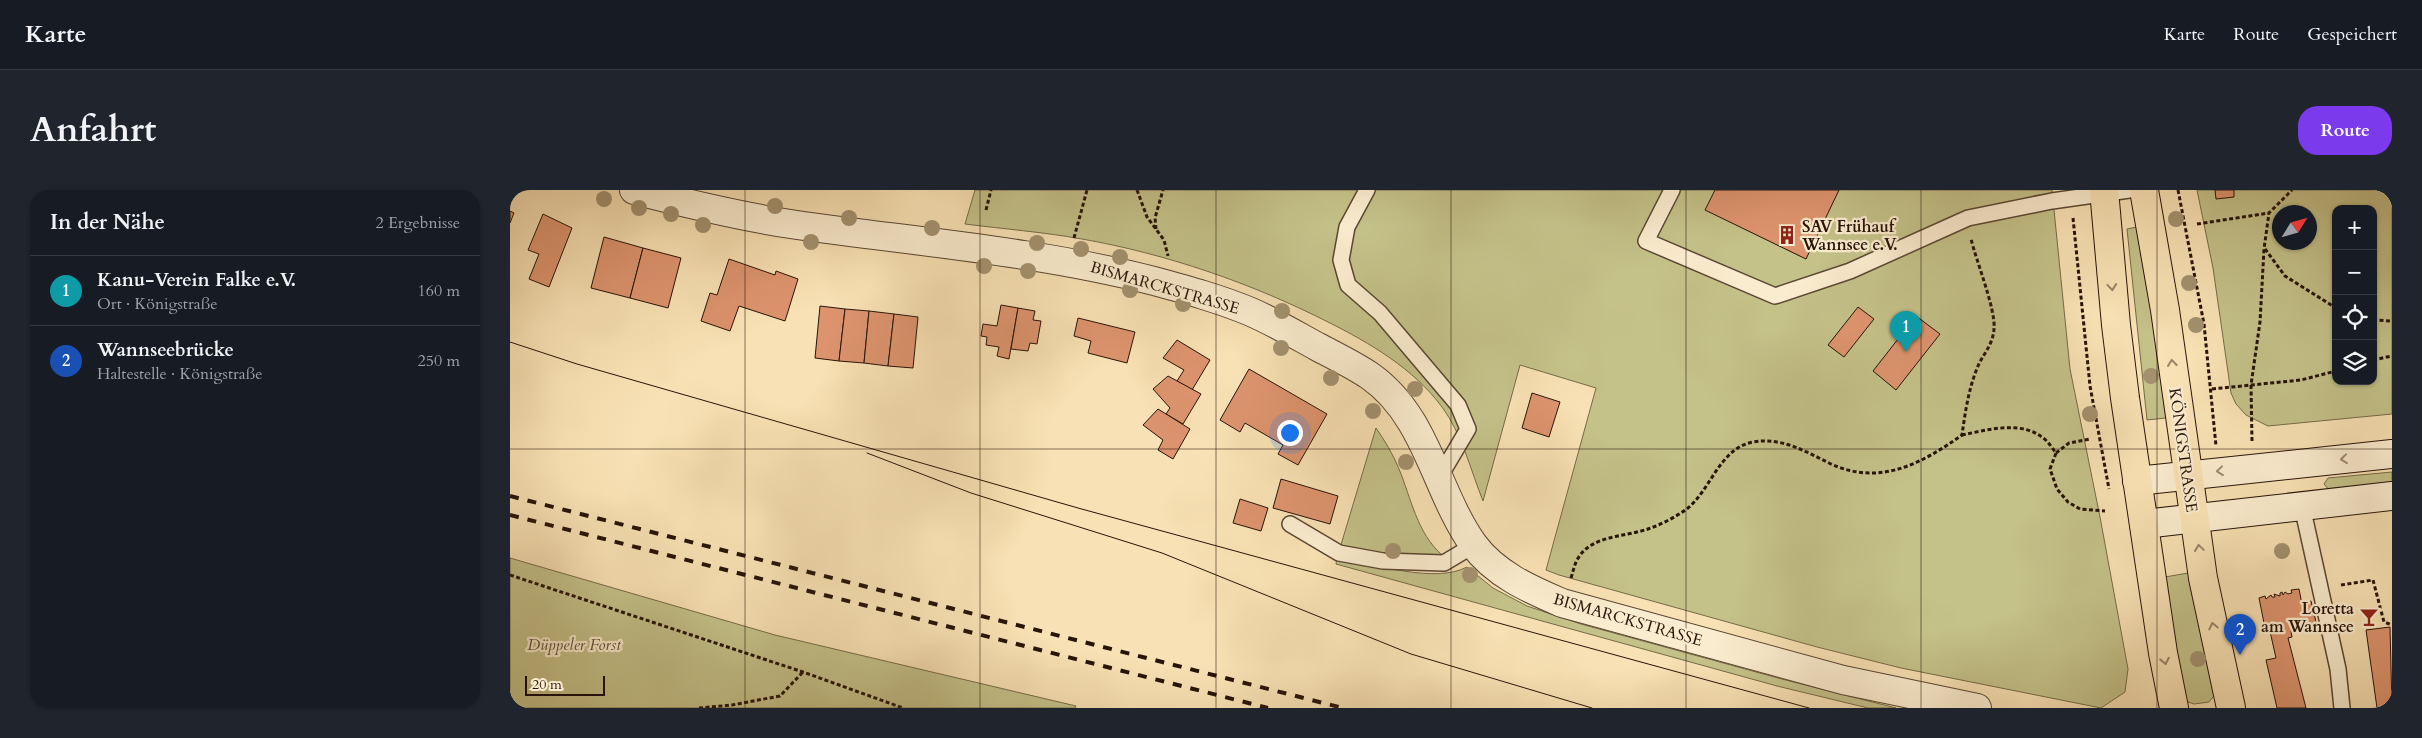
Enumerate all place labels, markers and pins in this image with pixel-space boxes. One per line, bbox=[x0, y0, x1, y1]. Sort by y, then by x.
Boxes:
place label: SAV Frühauf Wannsee e.V. bbox=[1801, 216, 1898, 256]
building icon: SAV Frühauf Wannsee e.V. bbox=[1776, 224, 1798, 246]
pin: 1 bbox=[1890, 311, 1922, 352]
place label: Loretta am Wannsee bbox=[2261, 598, 2354, 638]
bar icon: Loretta am Wannsee bbox=[2358, 606, 2380, 628]
pin: 2 bbox=[2224, 614, 2256, 655]

